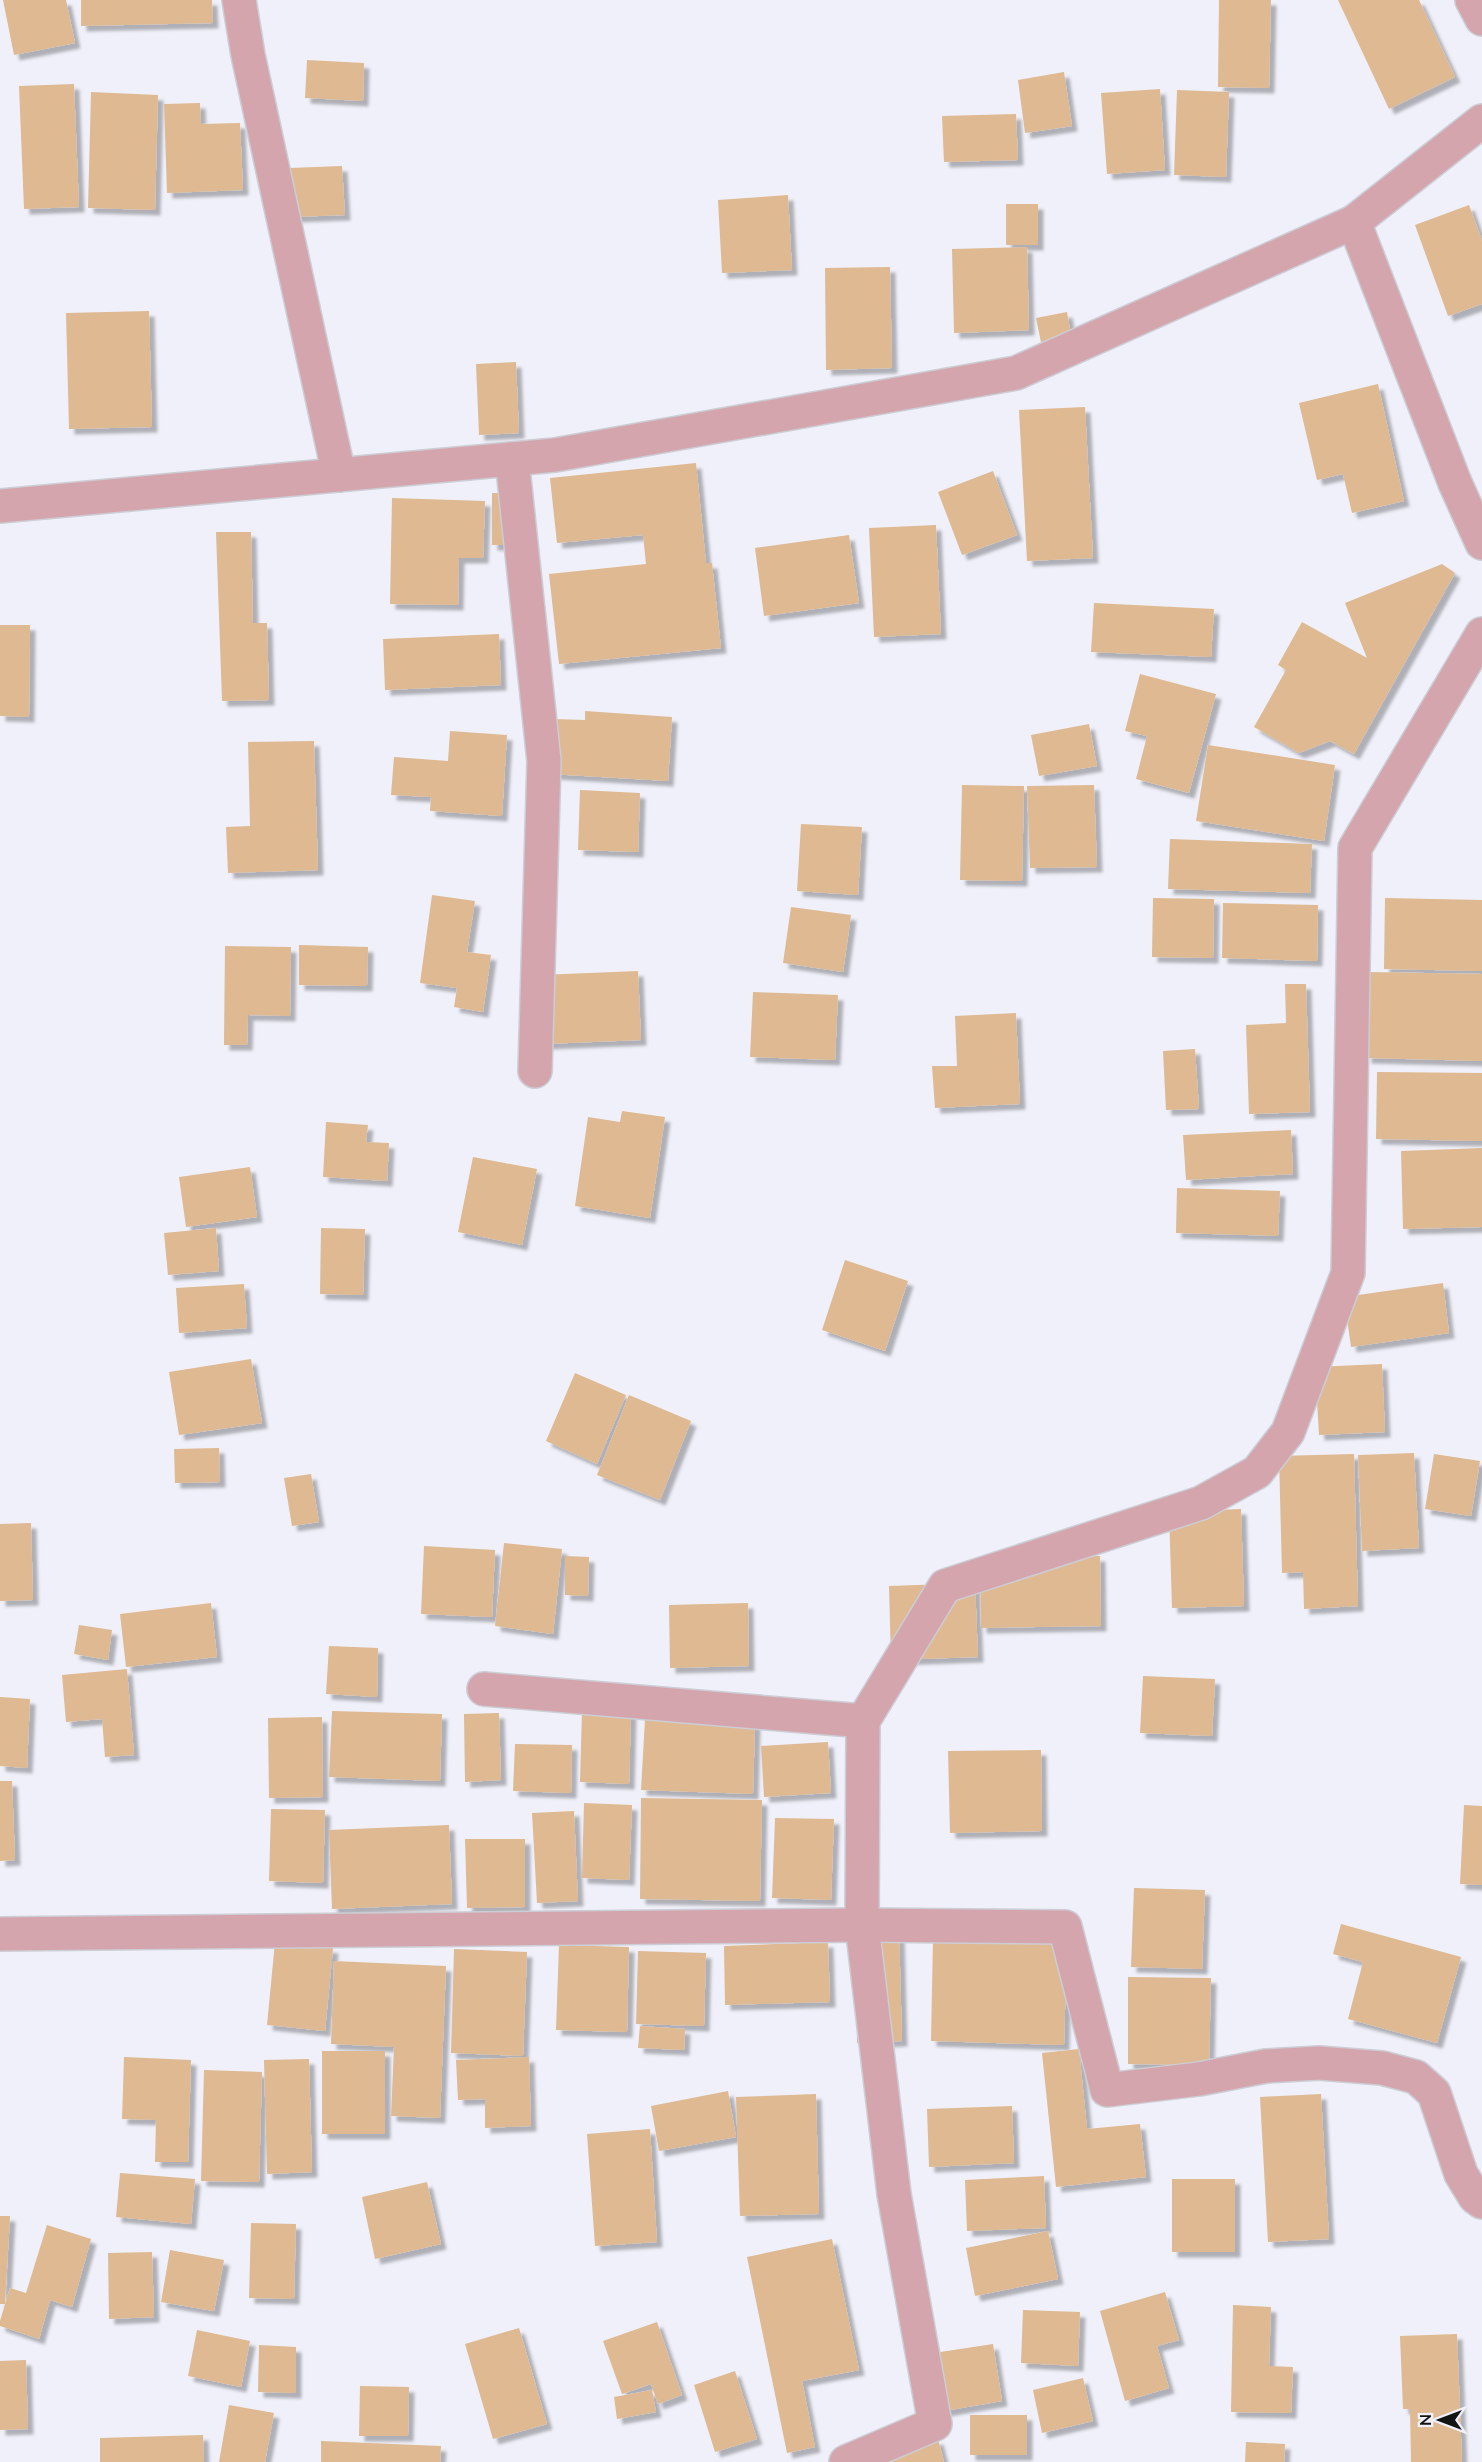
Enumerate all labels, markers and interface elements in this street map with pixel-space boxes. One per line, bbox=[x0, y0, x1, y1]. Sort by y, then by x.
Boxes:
north arrow bbox=[1410, 2390, 1470, 2450]
text: N bbox=[1415, 2414, 1435, 2426]

